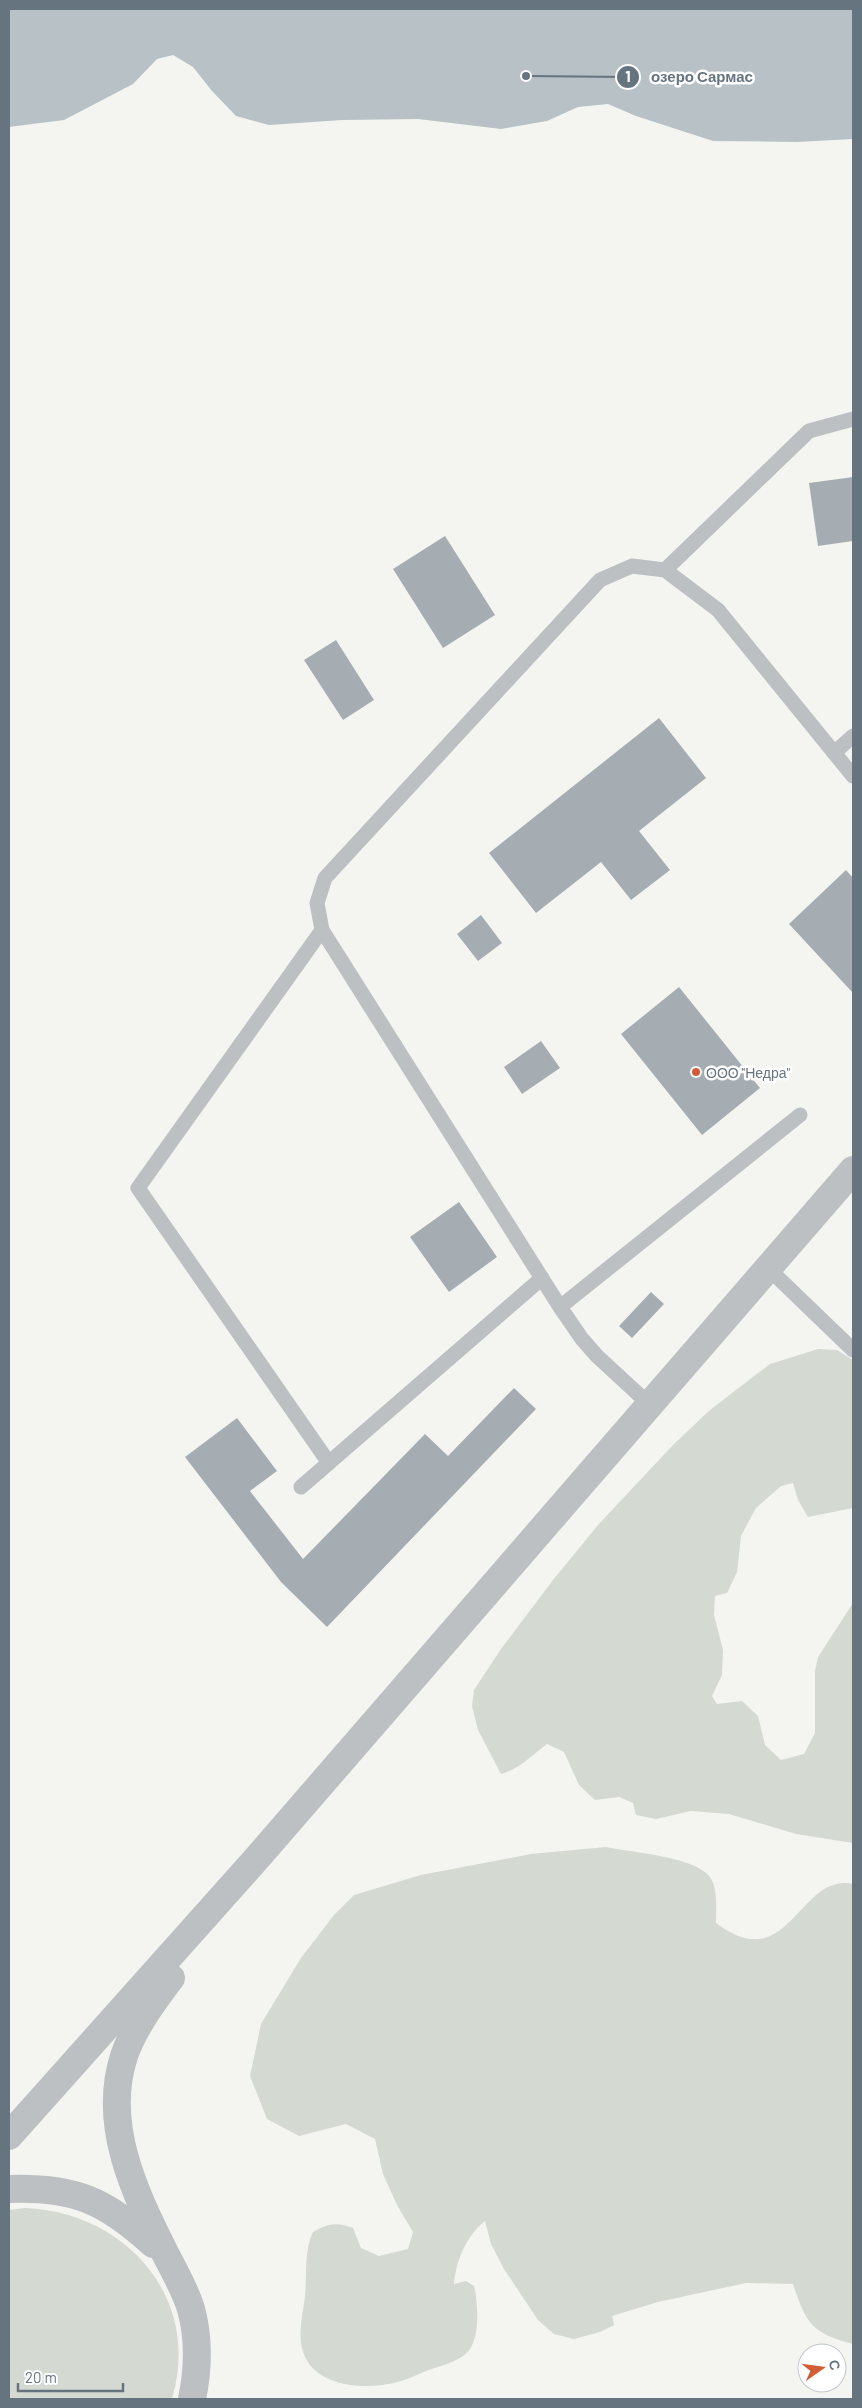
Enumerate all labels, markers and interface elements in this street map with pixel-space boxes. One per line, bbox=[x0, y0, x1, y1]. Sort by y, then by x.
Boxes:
callout: озеро Сармас bbox=[616, 62, 763, 92]
text: 1 bbox=[625, 67, 631, 85]
text: озеро Сармас bbox=[651, 67, 753, 85]
place label: ООО "Недра" bbox=[706, 1064, 790, 1081]
marker: ООО "Недра" bbox=[690, 1066, 702, 1078]
north arrow bbox=[797, 2343, 847, 2393]
text: С bbox=[826, 2358, 845, 2372]
scale bar bbox=[18, 2360, 122, 2392]
text: 20 m bbox=[25, 2368, 57, 2386]

